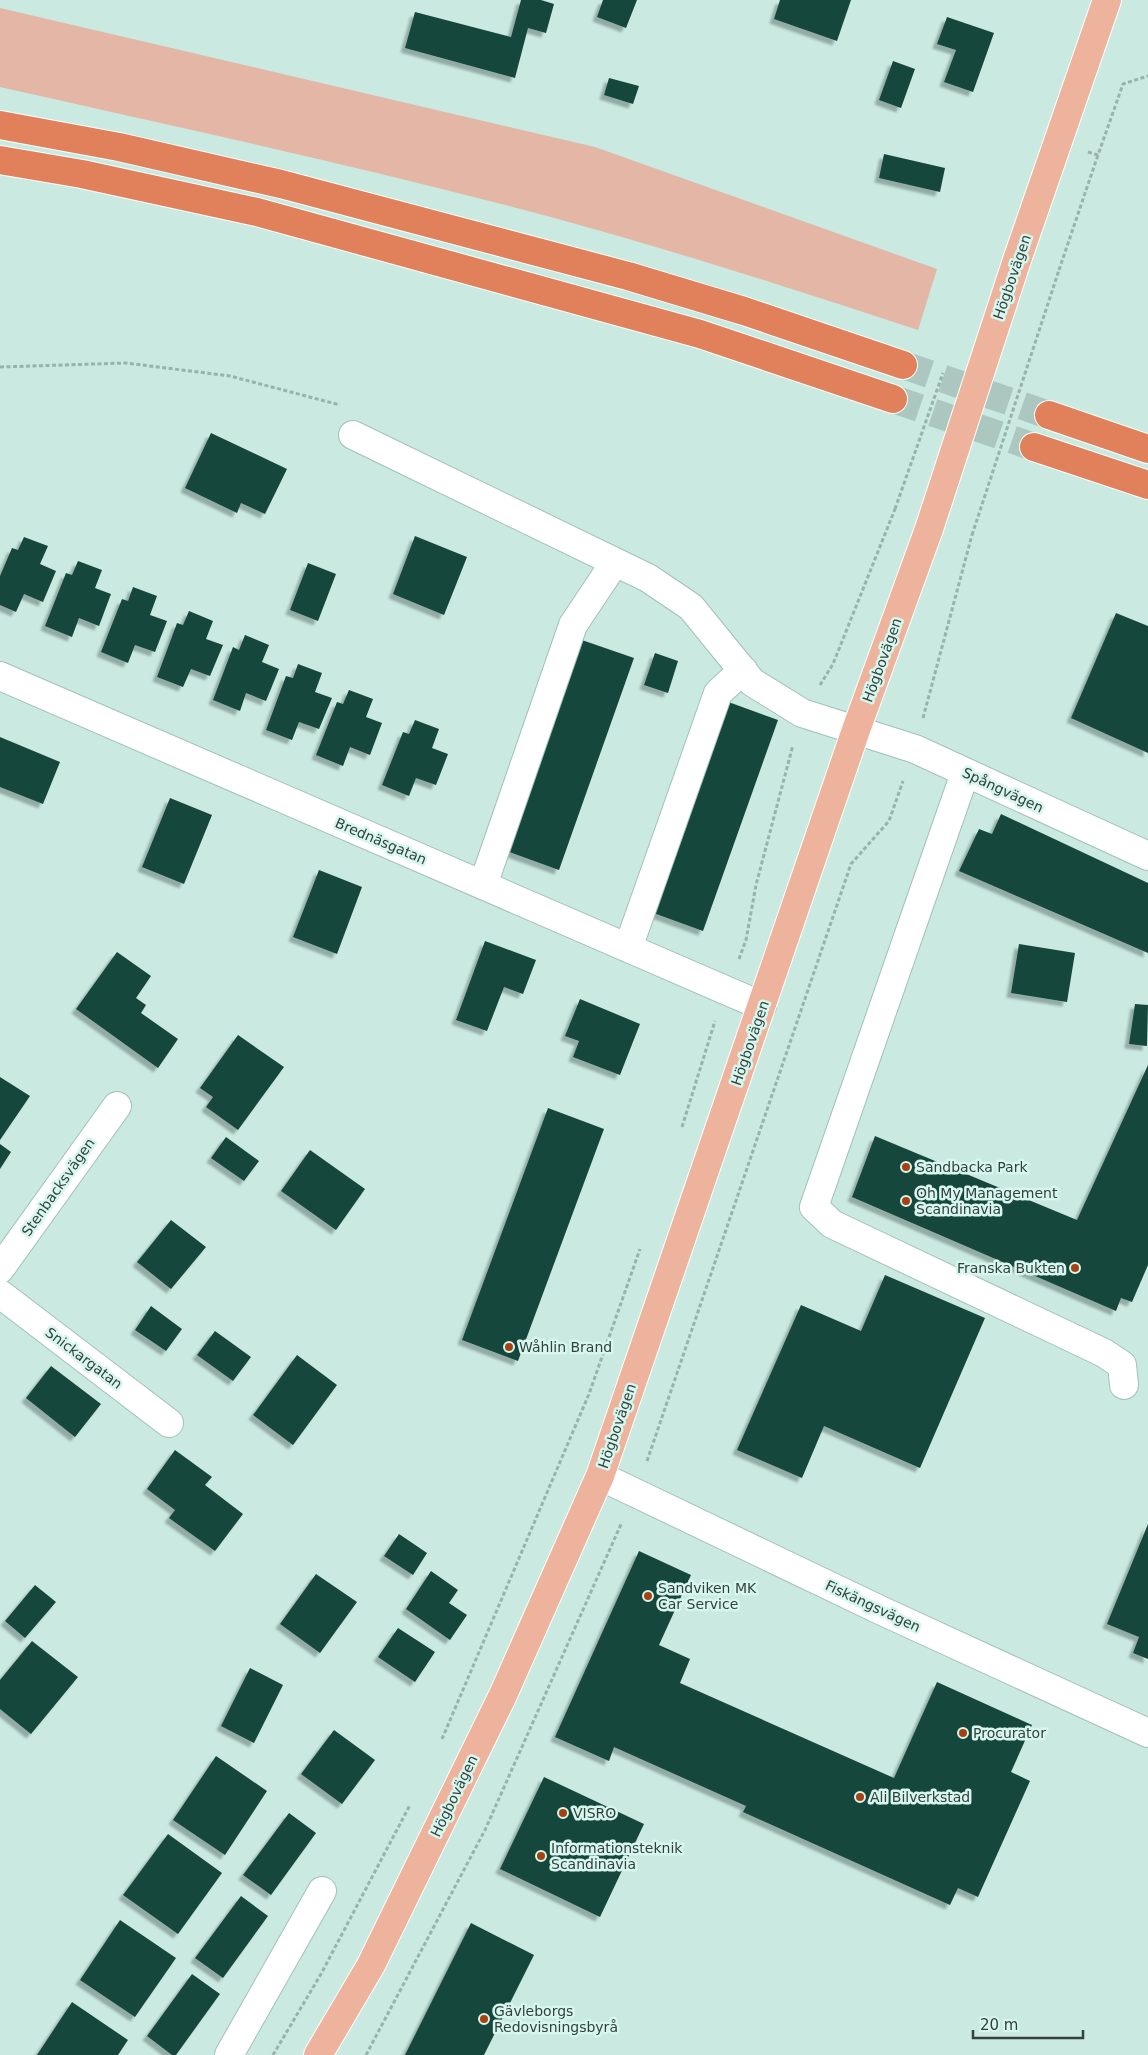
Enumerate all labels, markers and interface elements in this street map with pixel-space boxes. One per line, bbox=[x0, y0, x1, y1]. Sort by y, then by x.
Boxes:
street label: Högbovägen bbox=[990, 232, 1034, 322]
street label: Högbovägen bbox=[859, 616, 905, 704]
street label: Spångvägen bbox=[960, 764, 1046, 816]
street label: Brednäsgatan bbox=[333, 815, 429, 867]
street label: Högbovägen bbox=[728, 998, 772, 1088]
street label: Stenbacksvägen bbox=[18, 1135, 98, 1239]
place label: Sandbacka Park bbox=[916, 1159, 1028, 1175]
marker: Sandbacka Park bbox=[900, 1161, 912, 1173]
place label: Oh My Management Scandinavia bbox=[916, 1185, 1058, 1217]
marker: Oh My Management Scandinavia bbox=[900, 1195, 912, 1207]
place label: Franska Bukten bbox=[957, 1260, 1065, 1276]
marker: Franska Bukten bbox=[1069, 1262, 1081, 1274]
street label: Snickargatan bbox=[43, 1324, 125, 1392]
place label: Wåhlin Brand bbox=[519, 1339, 612, 1355]
marker: Wåhlin Brand bbox=[503, 1341, 515, 1353]
street label: Högbovägen bbox=[595, 1381, 639, 1471]
street label: Fiskängsvägen bbox=[823, 1577, 923, 1635]
place label: Sandviken MK Car Service bbox=[658, 1580, 757, 1612]
marker: Sandviken MK Car Service bbox=[642, 1590, 654, 1602]
place label: Procurator bbox=[973, 1725, 1046, 1741]
marker: Procurator bbox=[957, 1727, 969, 1739]
street label: Högbovägen bbox=[427, 1753, 481, 1839]
place label: Ali Bilverkstad bbox=[870, 1789, 970, 1805]
marker: Ali Bilverkstad bbox=[854, 1791, 866, 1803]
place label: VISRO bbox=[573, 1805, 616, 1821]
marker: VISRO bbox=[557, 1807, 569, 1819]
place label: Informationsteknik Scandinavia bbox=[551, 1840, 683, 1872]
marker: Informationsteknik Scandinavia bbox=[535, 1850, 547, 1862]
place label: Gävleborgs Redovisningsbyrå bbox=[494, 2003, 618, 2035]
scale bar bbox=[973, 2008, 1083, 2040]
marker: Gävleborgs Redovisningsbyrå bbox=[478, 2013, 490, 2025]
text: 20 m bbox=[980, 2016, 1018, 2034]

